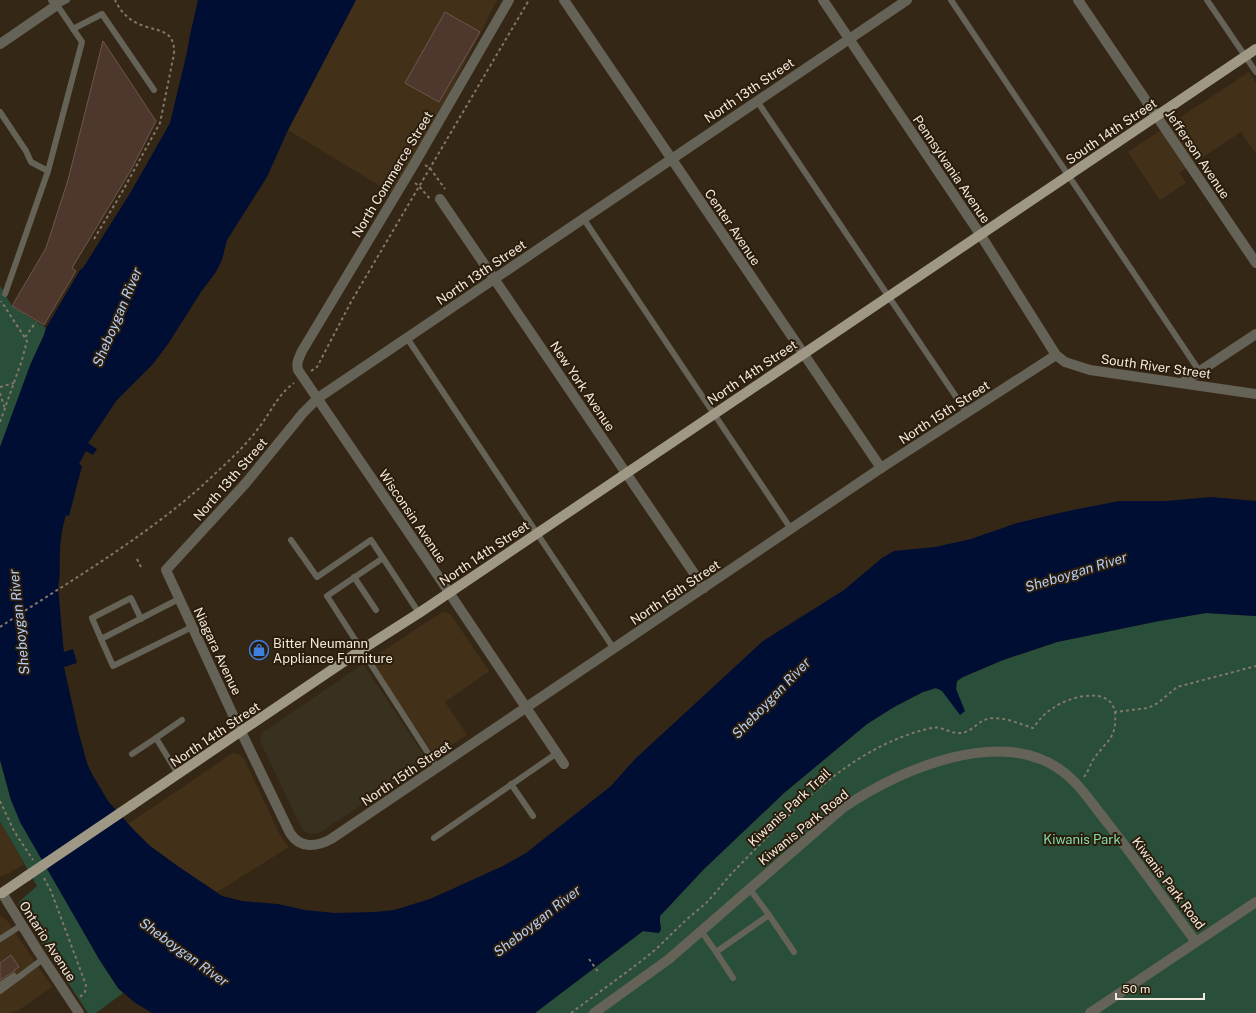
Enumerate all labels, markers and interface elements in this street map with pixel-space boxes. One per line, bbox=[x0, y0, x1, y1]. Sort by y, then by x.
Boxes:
street label: North 13th Street bbox=[702, 55, 797, 126]
street label: South 14th Street bbox=[1063, 95, 1160, 167]
street label: Jefferson Avenue bbox=[1162, 107, 1233, 201]
street label: North Commerce Street bbox=[349, 109, 436, 240]
street label: Pennsylvania Avenue bbox=[910, 112, 993, 226]
street label: Center Avenue bbox=[702, 186, 764, 268]
street label: North 13th Street bbox=[434, 237, 529, 308]
water label: Sheboygan River bbox=[89, 264, 145, 369]
street label: North 14th Street bbox=[705, 337, 800, 408]
street label: New York Avenue bbox=[547, 339, 618, 434]
street label: South River Street bbox=[1100, 351, 1212, 382]
street label: North 15th Street bbox=[896, 378, 992, 447]
street label: North 13th Street bbox=[190, 435, 270, 524]
street label: Wisconsin Avenue bbox=[376, 467, 449, 566]
street label: North 14th Street bbox=[437, 518, 532, 589]
water label: Sheboygan River bbox=[1023, 549, 1130, 595]
street label: North 15th Street bbox=[628, 557, 723, 628]
water label: Sheboygan River bbox=[5, 568, 32, 676]
street label: Niagara Avenue bbox=[191, 605, 244, 697]
place label: Bitter Neumann Appliance Furniture bbox=[273, 636, 393, 666]
shop icon: Bitter Neumann Appliance Furniture bbox=[248, 639, 270, 661]
water label: Sheboygan River bbox=[728, 654, 814, 742]
street label: North 14th Street bbox=[168, 699, 263, 770]
street label: North 15th Street bbox=[359, 738, 454, 809]
street label: Kiwanis Park Trail bbox=[745, 765, 834, 849]
street label: Kiwanis Park Road bbox=[755, 787, 851, 868]
park label: Kiwanis Park bbox=[1043, 832, 1121, 847]
street label: Kiwanis Park Road bbox=[1129, 834, 1208, 932]
water label: Sheboygan River bbox=[490, 882, 584, 960]
street label: Ontario Avenue bbox=[16, 898, 79, 984]
water label: Sheboygan River bbox=[136, 914, 232, 990]
scale bar bbox=[1116, 975, 1204, 1001]
text: 50 m bbox=[1122, 982, 1150, 996]

